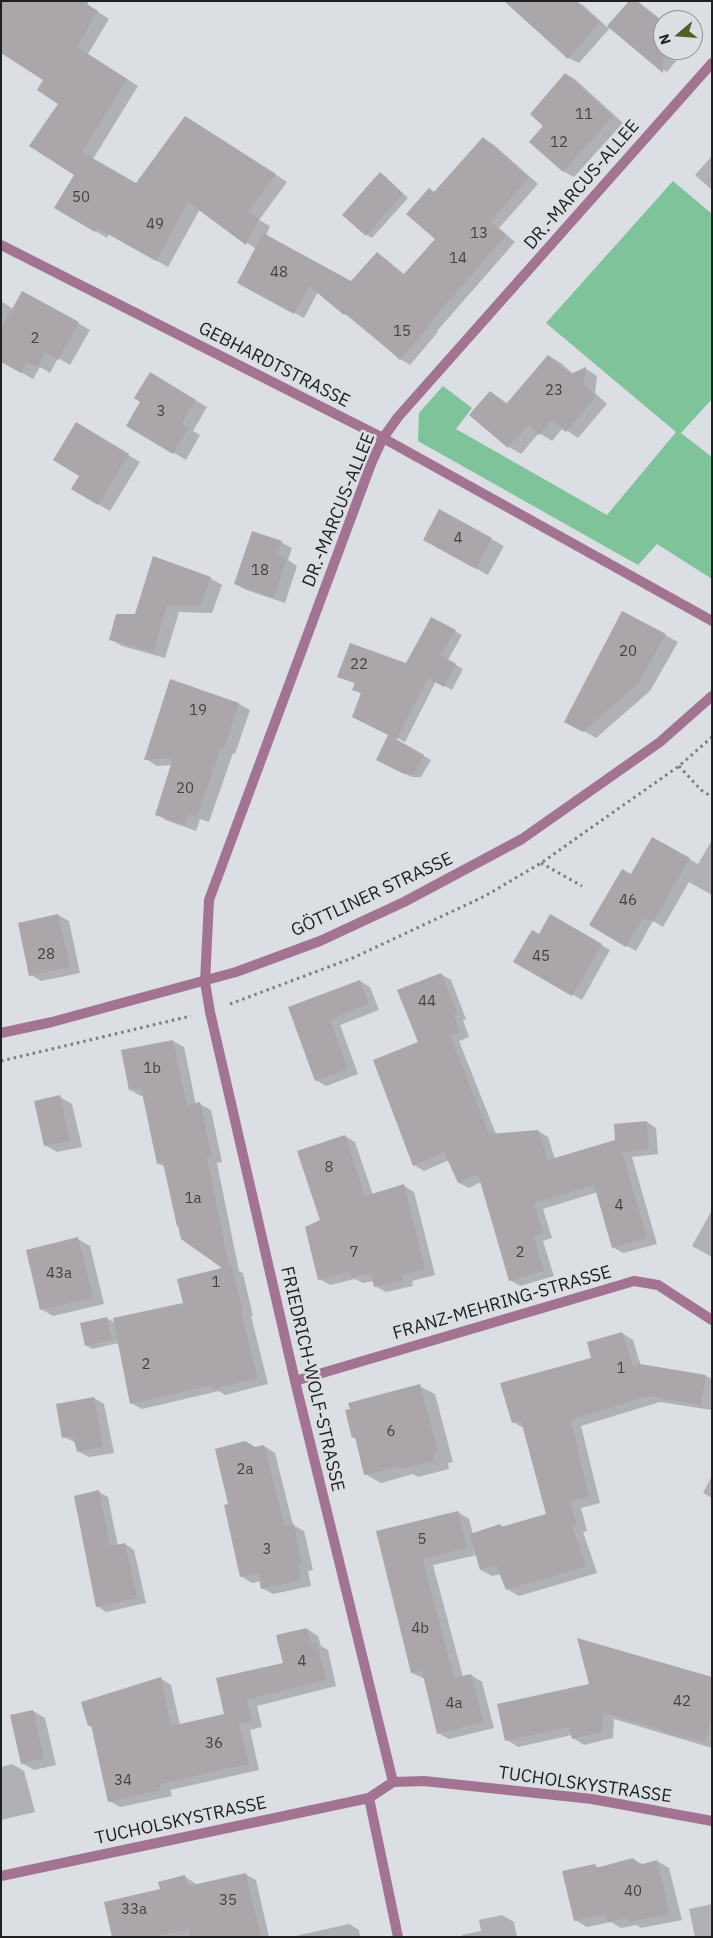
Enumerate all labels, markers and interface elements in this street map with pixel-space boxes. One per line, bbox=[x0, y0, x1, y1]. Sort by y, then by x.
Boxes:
north arrow bbox=[653, 10, 703, 60]
text: N bbox=[655, 32, 675, 47]
house number: 11 bbox=[575, 106, 593, 124]
street label: DR.-MARCUS-ALLEE bbox=[520, 116, 644, 254]
house number: 12 bbox=[550, 134, 568, 152]
house number: 50 bbox=[72, 189, 90, 207]
house number: 49 bbox=[146, 216, 164, 234]
house number: 13 bbox=[470, 225, 488, 243]
house number: 14 bbox=[449, 250, 467, 268]
house number: 48 bbox=[270, 264, 288, 282]
street label: GEBHARDTSTRASSE bbox=[195, 317, 353, 413]
house number: 15 bbox=[393, 323, 411, 341]
house number: 2 bbox=[31, 330, 39, 348]
house number: 23 bbox=[545, 382, 563, 400]
house number: 3 bbox=[157, 403, 165, 421]
street label: DR.-MARCUS-ALLEE bbox=[298, 430, 380, 590]
house number: 4 bbox=[454, 530, 462, 548]
house number: 18 bbox=[251, 562, 269, 580]
house number: 20 bbox=[619, 643, 637, 661]
house number: 22 bbox=[350, 656, 368, 674]
house number: 19 bbox=[189, 702, 207, 720]
house number: 20 bbox=[176, 780, 194, 798]
street label: GÖTTLINER STRASSE bbox=[288, 848, 456, 942]
house number: 46 bbox=[619, 892, 637, 910]
house number: 28 bbox=[37, 946, 55, 964]
house number: 45 bbox=[532, 948, 550, 966]
house number: 44 bbox=[418, 993, 436, 1011]
house number: 1b bbox=[143, 1060, 161, 1078]
house number: 8 bbox=[325, 1159, 333, 1177]
house number: 1a bbox=[184, 1190, 202, 1208]
house number: 4 bbox=[615, 1197, 623, 1215]
house number: 7 bbox=[350, 1244, 358, 1262]
house number: 2 bbox=[516, 1244, 524, 1262]
street label: FRANZ-MEHRING-STRASSE bbox=[390, 1261, 614, 1345]
street label: FRIEDRICH-WOLF-STRASSE bbox=[276, 1264, 348, 1494]
house number: 43a bbox=[46, 1265, 72, 1283]
house number: 1 bbox=[212, 1274, 220, 1292]
house number: 2 bbox=[142, 1356, 150, 1374]
house number: 1 bbox=[617, 1360, 625, 1378]
house number: 6 bbox=[387, 1423, 395, 1441]
house number: 2a bbox=[236, 1461, 254, 1479]
house number: 5 bbox=[418, 1531, 426, 1549]
house number: 3 bbox=[263, 1541, 271, 1559]
house number: 4b bbox=[411, 1620, 429, 1638]
house number: 4 bbox=[298, 1653, 306, 1671]
house number: 42 bbox=[673, 1693, 691, 1711]
house number: 4a bbox=[445, 1695, 463, 1713]
house number: 36 bbox=[205, 1735, 223, 1753]
street label: TUCHOLSKYSTRASSE bbox=[497, 1762, 673, 1808]
house number: 34 bbox=[114, 1772, 132, 1790]
street label: TUCHOLSKYSTRASSE bbox=[93, 1792, 269, 1850]
house number: 40 bbox=[624, 1883, 642, 1901]
house number: 35 bbox=[219, 1892, 237, 1910]
house number: 33a bbox=[121, 1901, 147, 1919]

